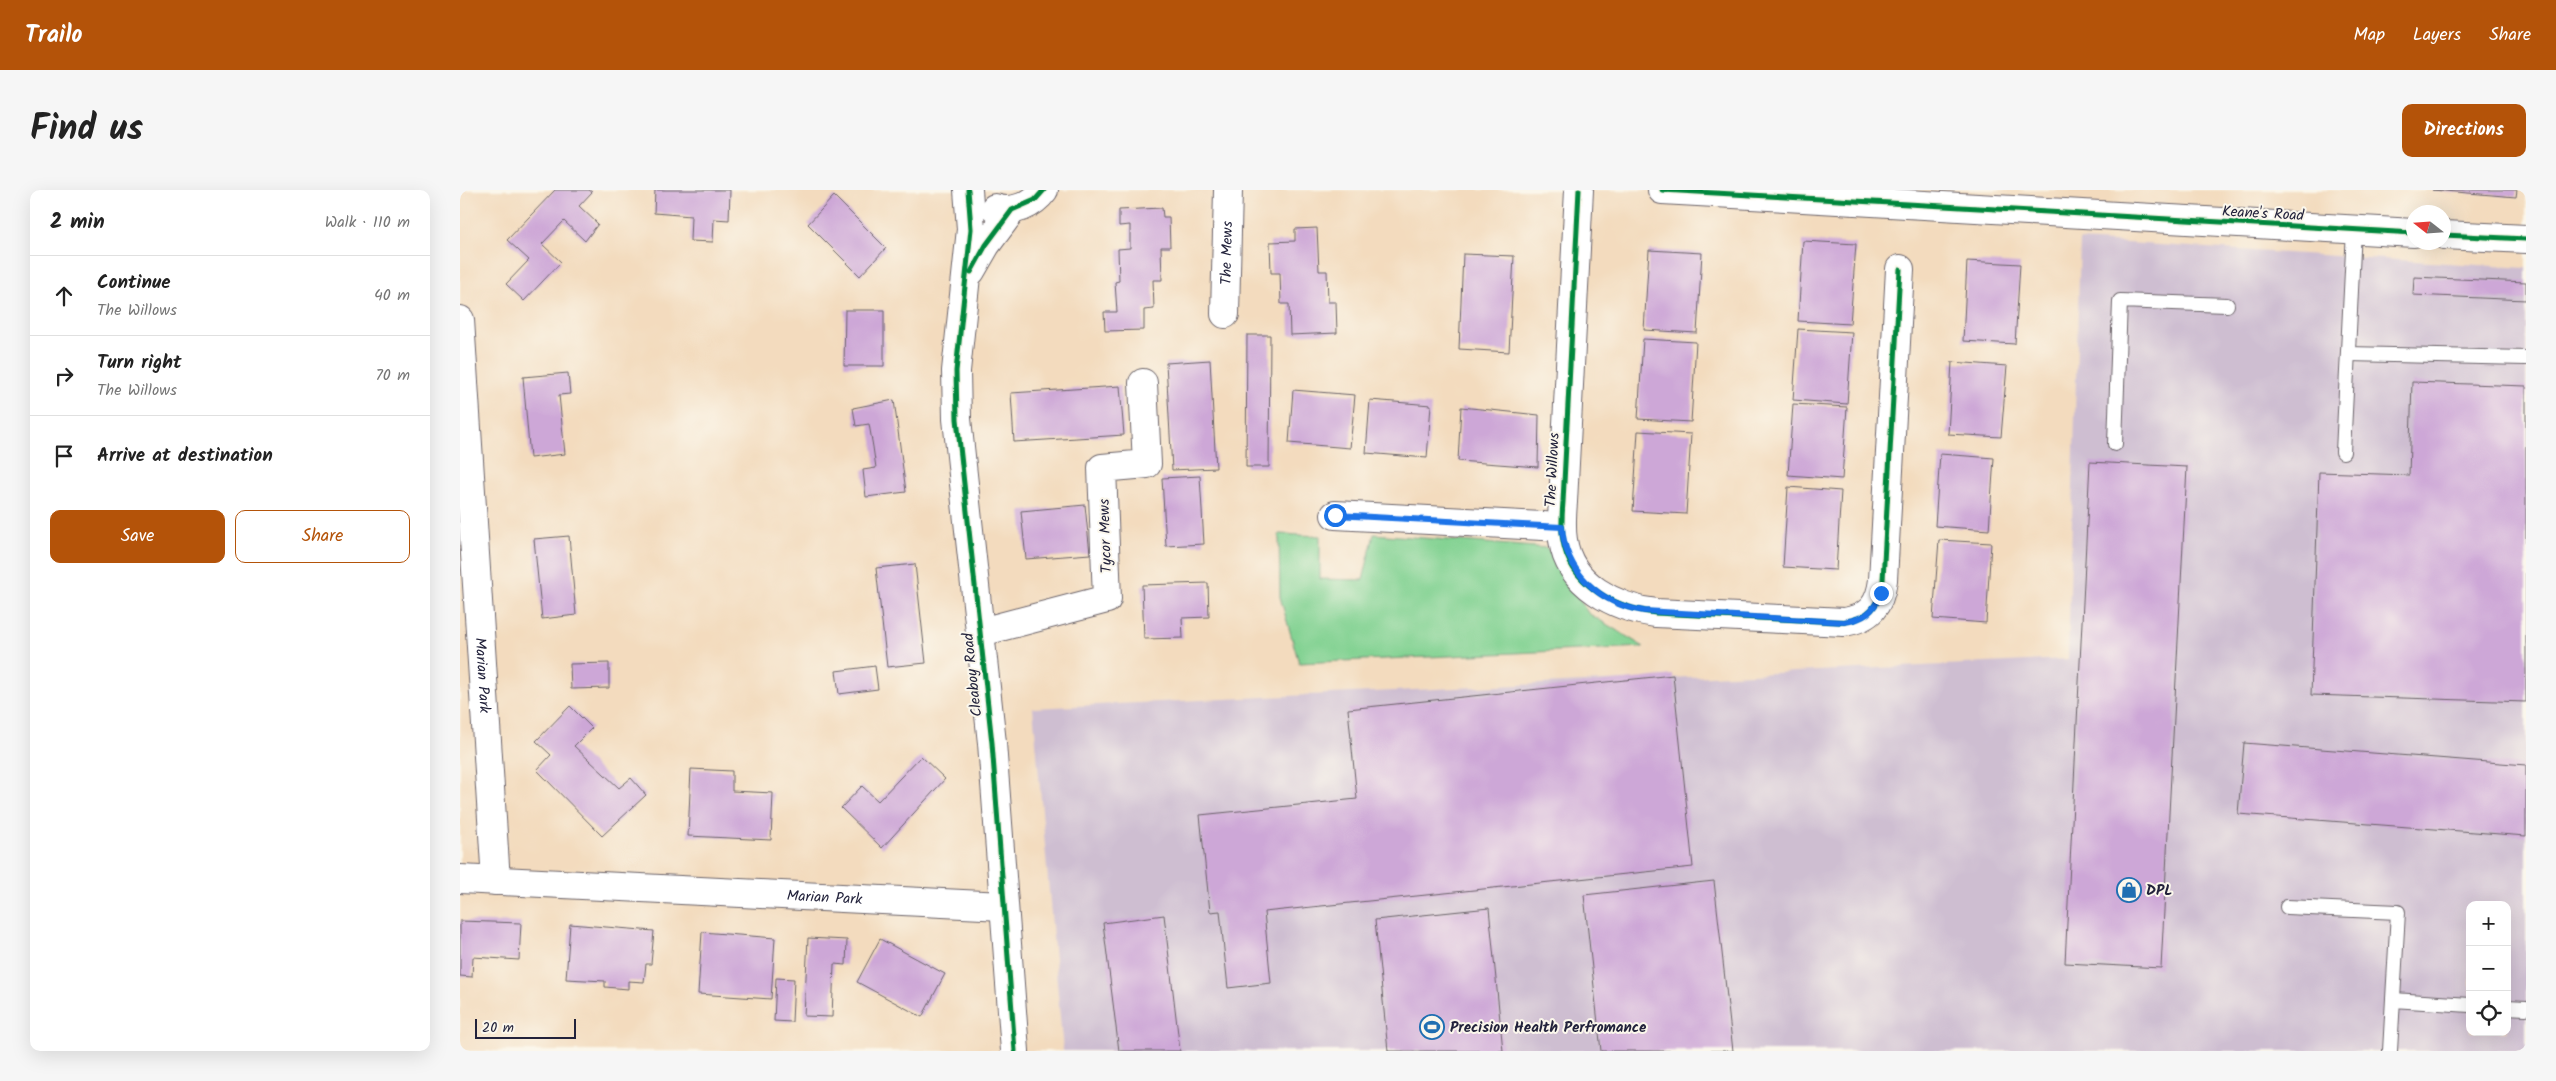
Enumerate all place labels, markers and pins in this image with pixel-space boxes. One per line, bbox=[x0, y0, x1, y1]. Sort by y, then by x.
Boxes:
shop icon: DPL bbox=[2116, 877, 2142, 903]
place label: DPL bbox=[2146, 879, 2172, 903]
sports icon: Precision Health Perfromance bbox=[1419, 1014, 1445, 1040]
place label: Precision Health Perfromance bbox=[1450, 1016, 1647, 1040]

